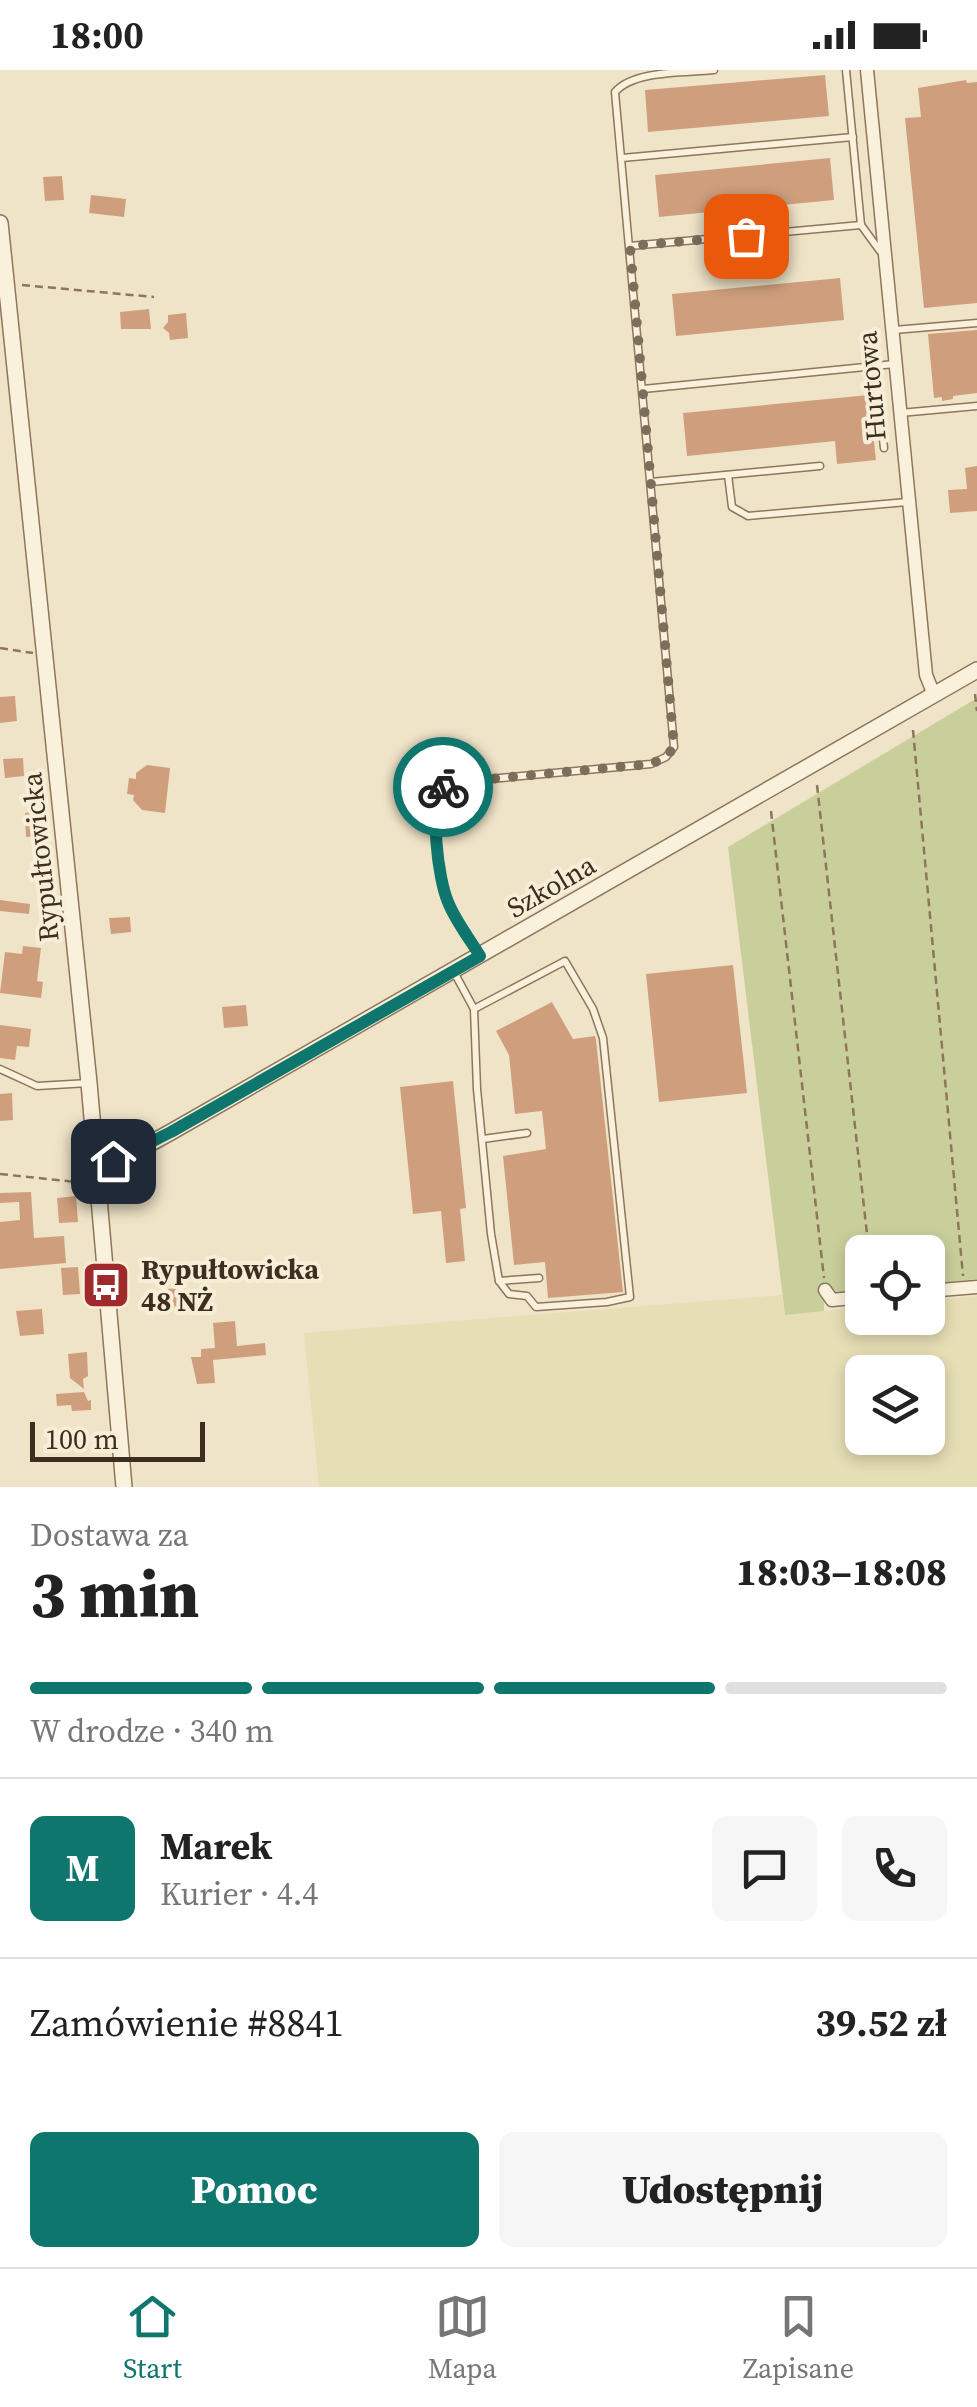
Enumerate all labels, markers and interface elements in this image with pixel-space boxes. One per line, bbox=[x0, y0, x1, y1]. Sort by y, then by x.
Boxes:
text: 18:00 bbox=[50, 9, 144, 61]
pin bbox=[704, 194, 789, 279]
icon: bag bbox=[719, 209, 774, 264]
street label: Hurtowa bbox=[847, 329, 895, 442]
courier bbox=[393, 737, 493, 837]
icon: bike bbox=[416, 760, 471, 815]
street label: Rypułtowicka bbox=[12, 770, 68, 943]
street label: Szkolna bbox=[500, 845, 603, 927]
pin bbox=[71, 1119, 156, 1204]
icon: home bbox=[86, 1134, 141, 1189]
map controls bbox=[845, 1235, 945, 1455]
button: locate bbox=[845, 1235, 945, 1335]
place label: Rypułtowicka 48 NŻ bbox=[141, 1250, 319, 1320]
bus stop icon: Rypułtowicka 48 NŻ bbox=[80, 1259, 132, 1311]
button: layers bbox=[845, 1355, 945, 1455]
scale bar bbox=[30, 1417, 205, 1462]
text: 100 m bbox=[45, 1420, 119, 1458]
text: Dostawa za bbox=[30, 1513, 189, 1557]
text: 18:03–18:08 bbox=[736, 1546, 947, 1598]
text: 3 min bbox=[30, 1550, 200, 1639]
text: W drodze · 340 m bbox=[30, 1709, 274, 1753]
button: chat bbox=[712, 1816, 817, 1921]
button: phone bbox=[842, 1816, 947, 1921]
text: Marek bbox=[160, 1820, 272, 1872]
text: M bbox=[65, 1842, 100, 1894]
text: Kurier · 4.4 bbox=[160, 1872, 318, 1916]
text: Zamówienie #8841 bbox=[30, 1997, 344, 2049]
text: 39.52 zł bbox=[815, 1997, 947, 2049]
button: Pomoc bbox=[30, 2132, 479, 2247]
button: Udostępnij bbox=[499, 2132, 947, 2247]
tab: Start bbox=[123, 2289, 182, 2387]
tab: Mapa bbox=[428, 2289, 497, 2387]
tab: Zapisane bbox=[743, 2289, 854, 2387]

